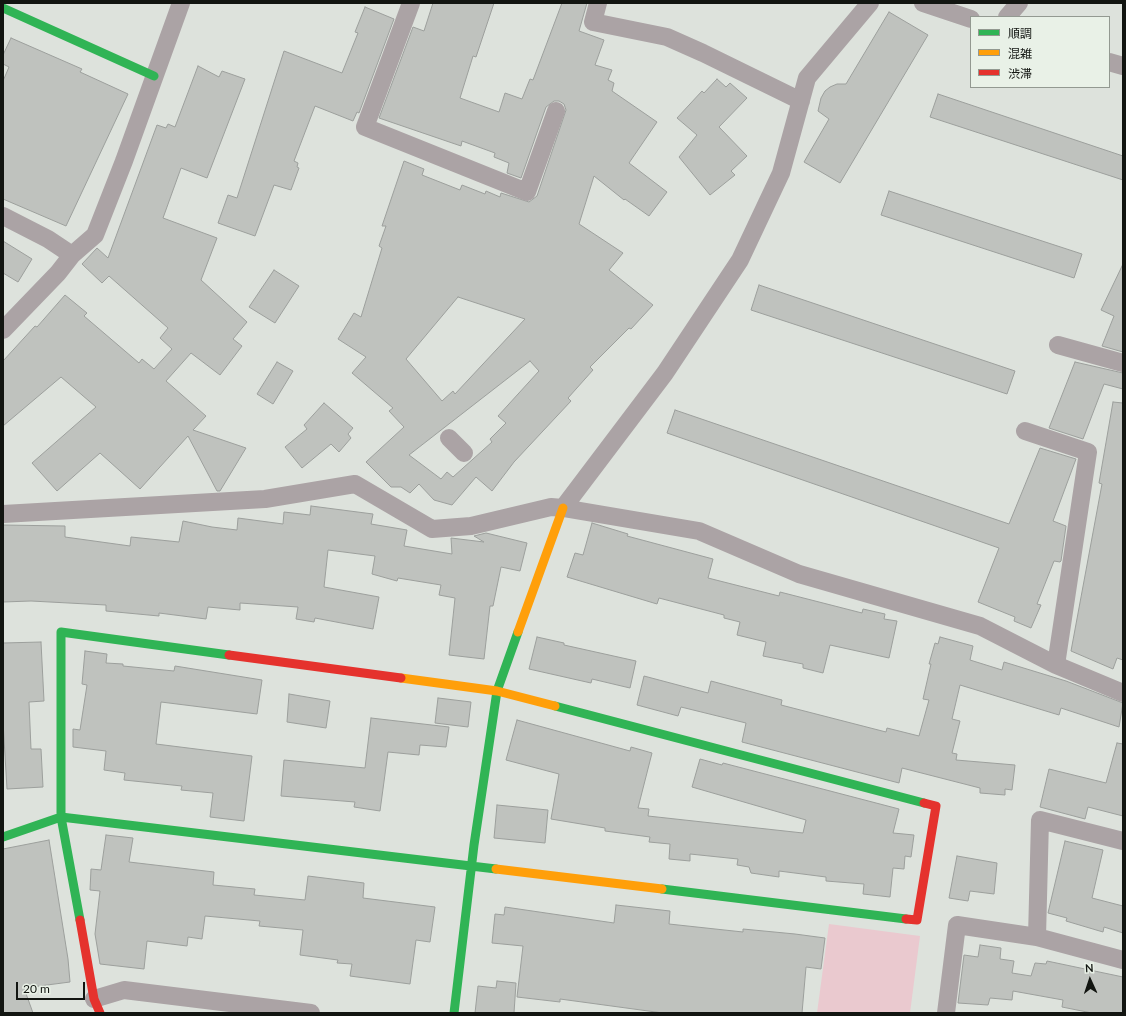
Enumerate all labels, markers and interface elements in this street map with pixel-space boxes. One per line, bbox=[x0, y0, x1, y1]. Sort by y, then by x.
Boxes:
legend bbox=[970, 16, 1110, 88]
text: 順調 bbox=[1008, 26, 1032, 41]
text: 混雑 bbox=[1008, 46, 1032, 61]
text: 渋滞 bbox=[1008, 66, 1032, 81]
north arrow bbox=[1070, 960, 1110, 1000]
text: N bbox=[1085, 961, 1094, 974]
scale bar bbox=[18, 974, 87, 1000]
text: 20 m bbox=[23, 981, 50, 996]

